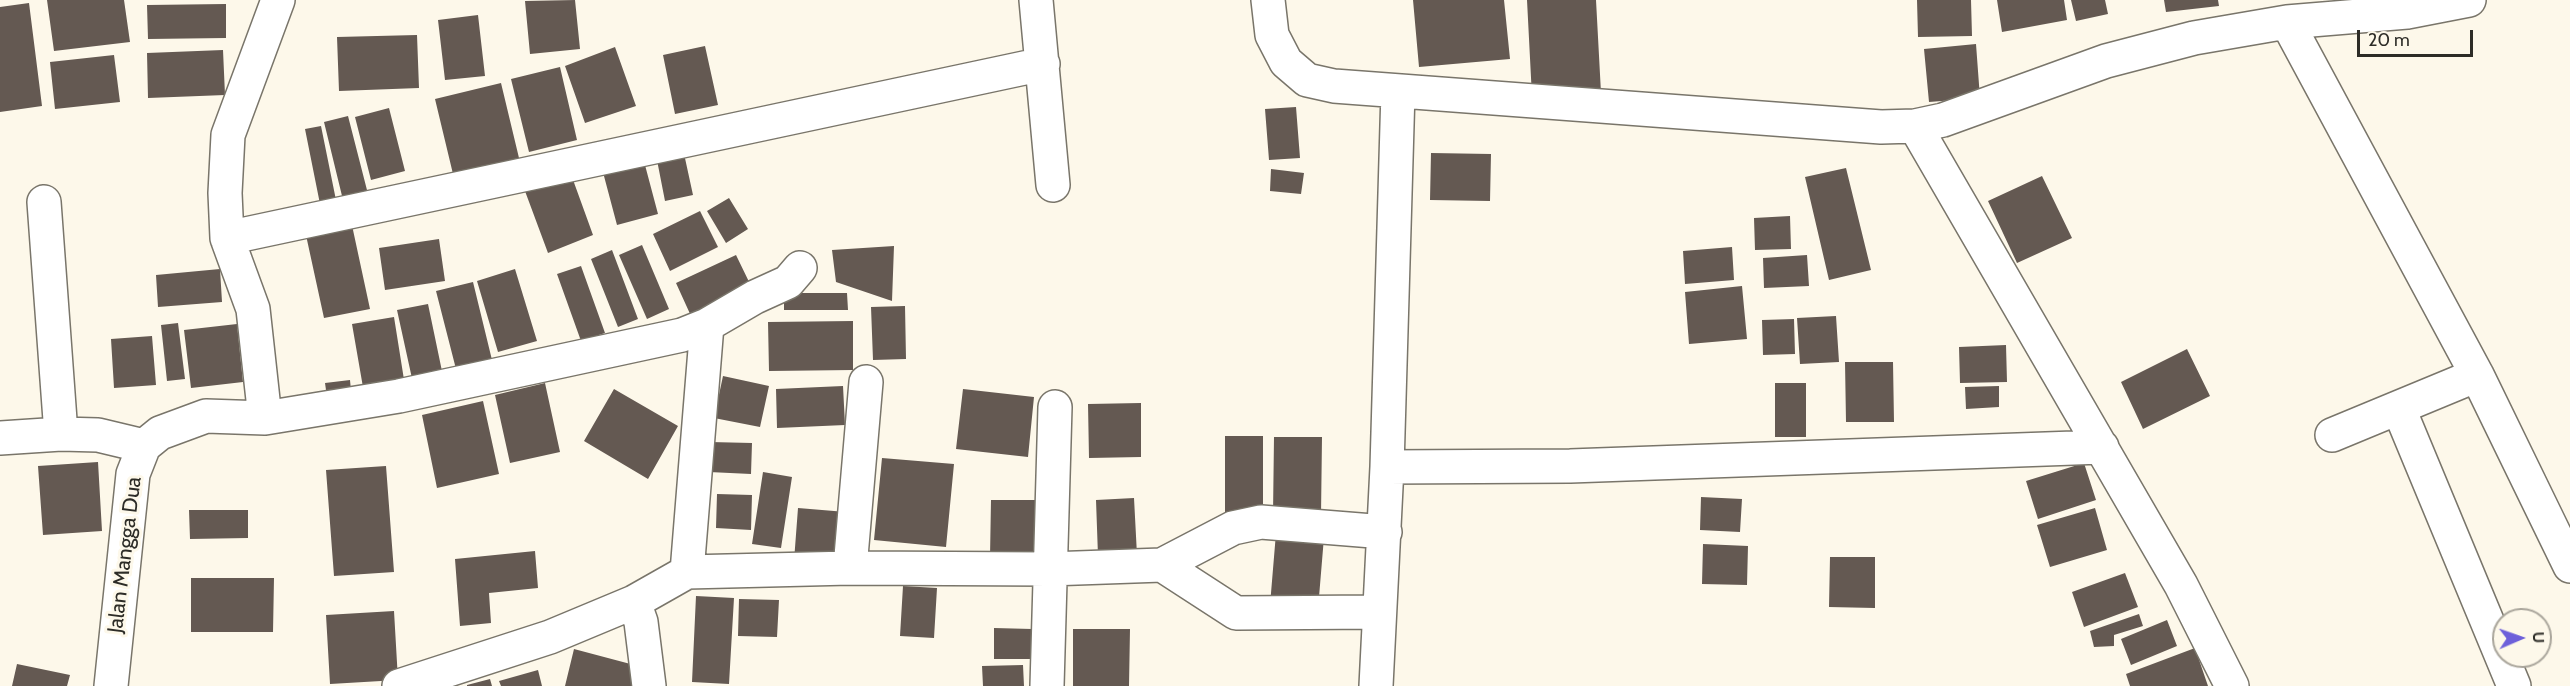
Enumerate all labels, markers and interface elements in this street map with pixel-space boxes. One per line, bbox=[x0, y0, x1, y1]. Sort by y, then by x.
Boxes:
scale bar bbox=[2360, 18, 2476, 56]
text: 20 m bbox=[2368, 29, 2410, 51]
street label: Jalan Mangga Dua bbox=[103, 475, 147, 635]
north arrow bbox=[2492, 608, 2552, 668]
text: U bbox=[2529, 631, 2548, 644]

